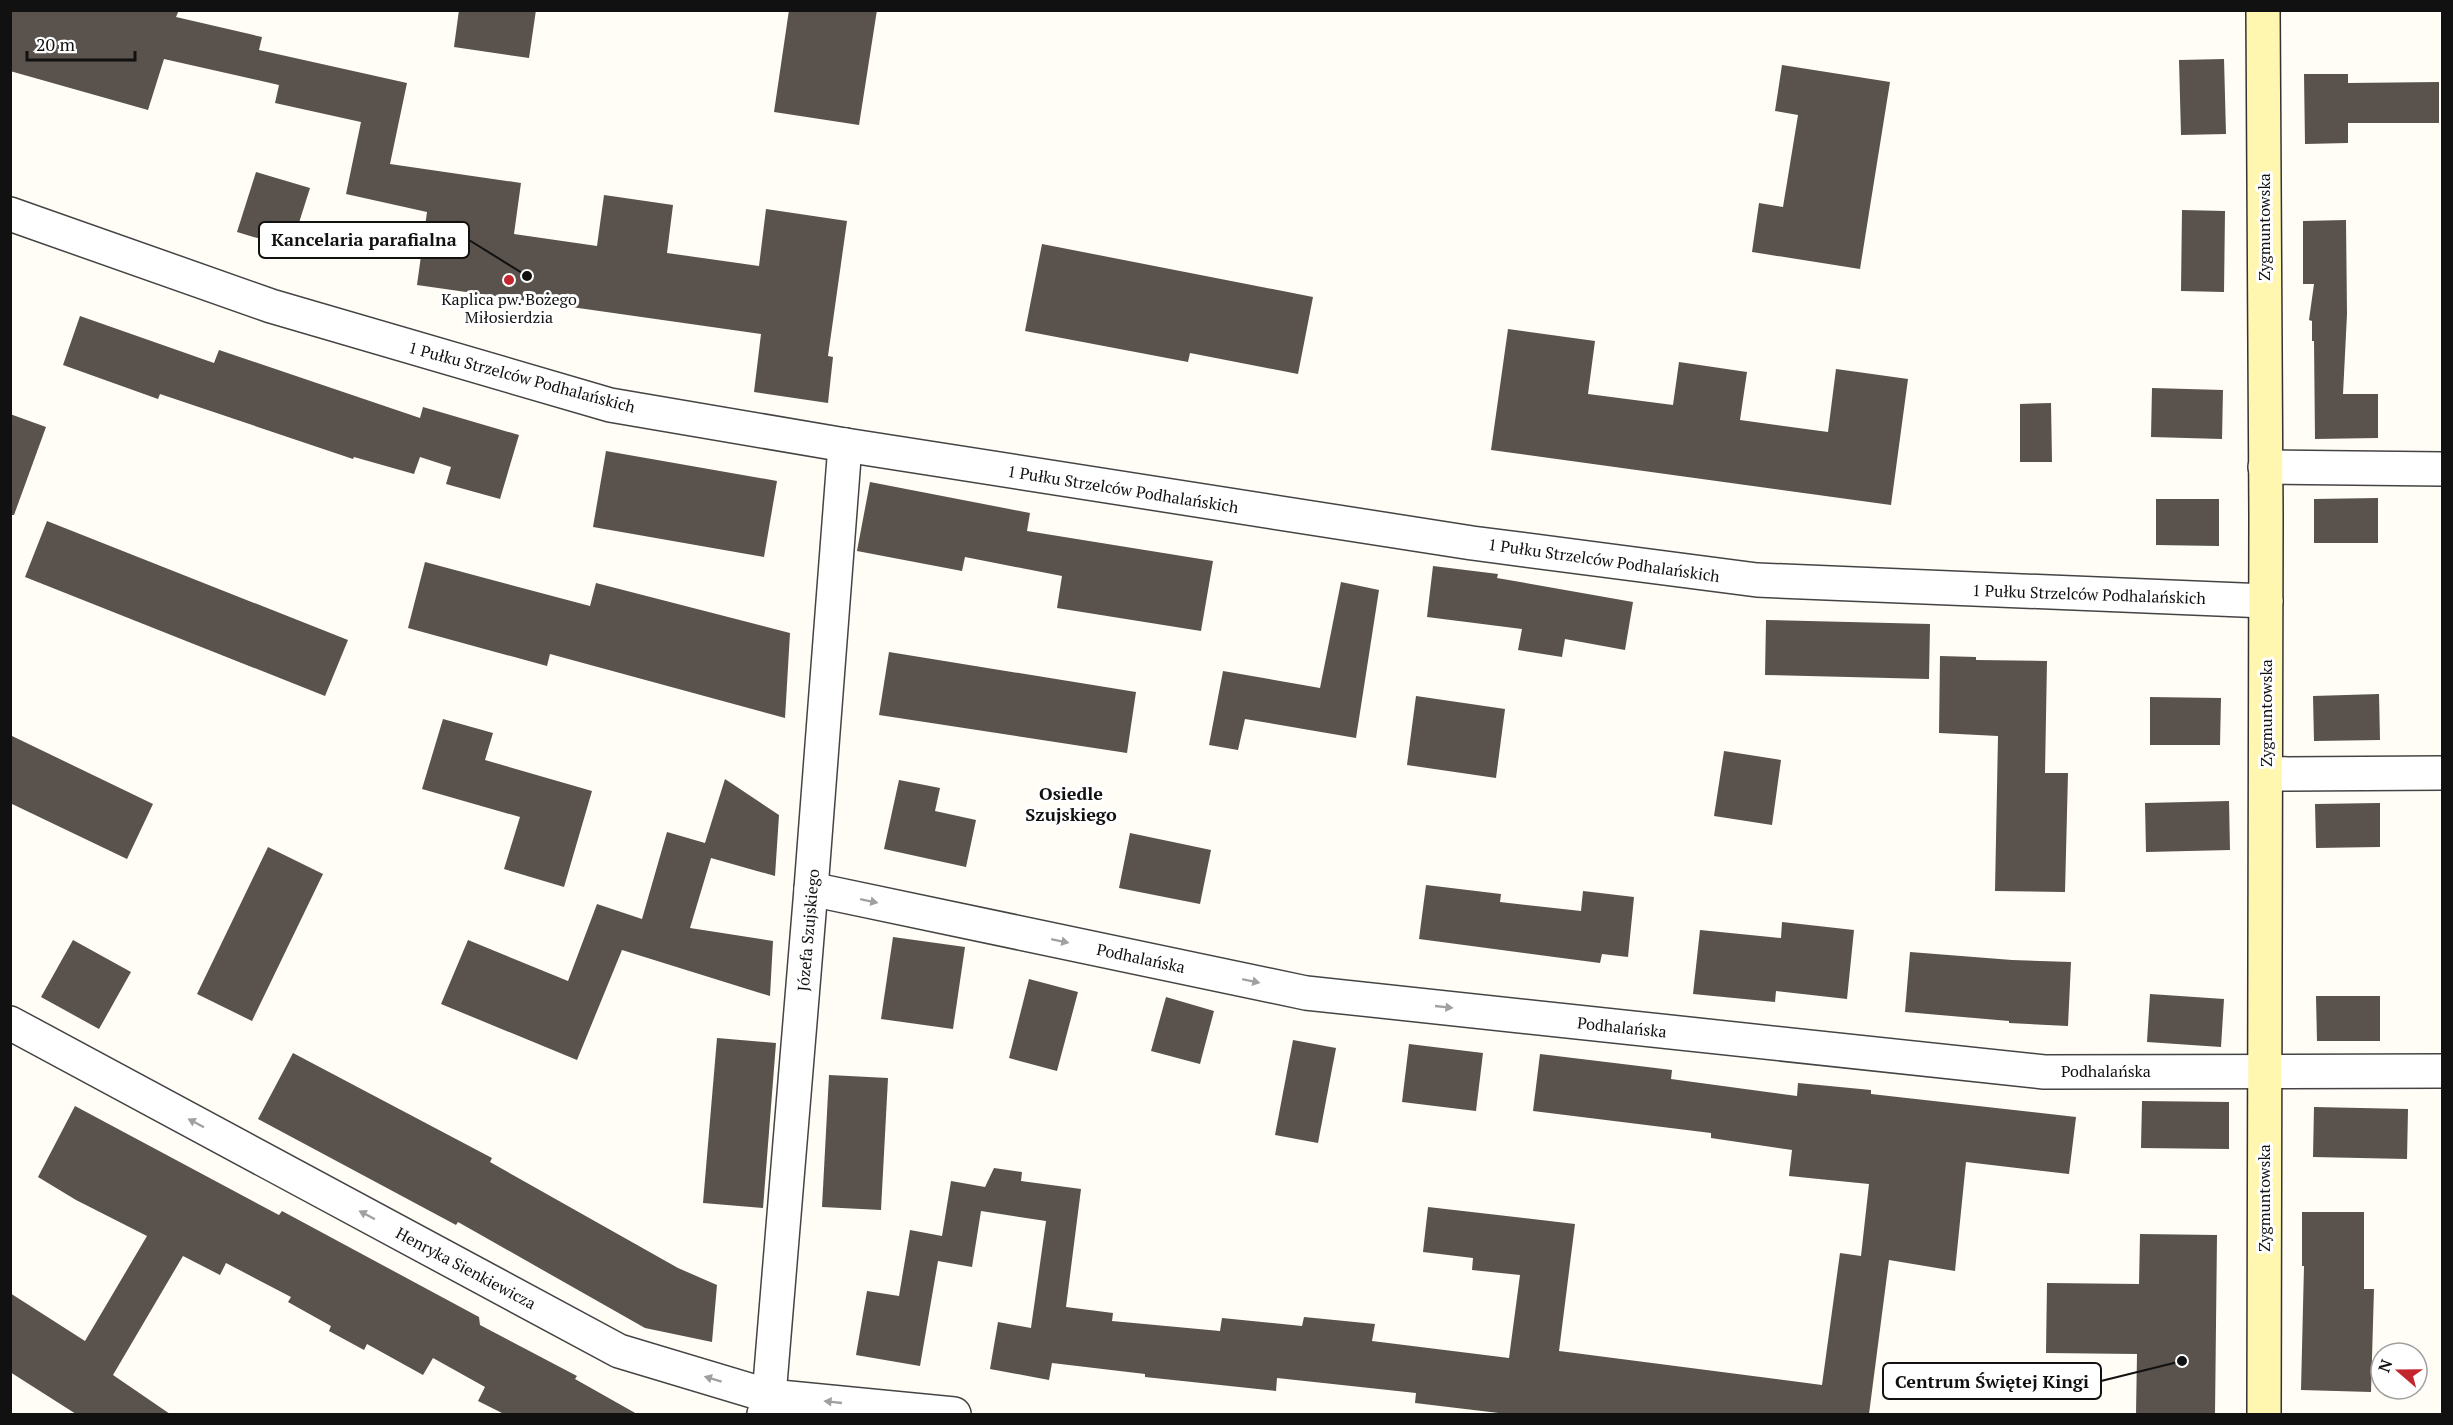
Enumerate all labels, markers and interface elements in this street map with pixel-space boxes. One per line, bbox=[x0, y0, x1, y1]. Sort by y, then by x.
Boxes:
scale bar bbox=[27, 24, 135, 62]
text: 20 m bbox=[36, 32, 76, 56]
street label: Zygmuntowska bbox=[2253, 173, 2275, 281]
callout: Kancelaria parafialna bbox=[259, 222, 469, 258]
text: Kancelaria parafialna bbox=[271, 227, 457, 251]
marker: Kaplica pw. Bożego Miłosierdzia bbox=[502, 273, 516, 287]
place label: Kaplica pw. Bożego Miłosierdzia bbox=[441, 288, 577, 328]
street label: 1 Pułku Strzelców Podhalańskich bbox=[406, 336, 638, 418]
street label: 1 Pułku Strzelców Podhalańskich bbox=[1006, 460, 1241, 518]
street label: 1 Pułku Strzelców Podhalańskich bbox=[1487, 533, 1722, 587]
street label: 1 Pułku Strzelców Podhalańskich bbox=[1972, 579, 2207, 609]
street label: Zygmuntowska bbox=[2255, 659, 2277, 767]
district label: Osiedle Szujskiego bbox=[1025, 781, 1117, 826]
street label: Józefa Szujskiego bbox=[792, 868, 824, 992]
one-way arrow bbox=[859, 897, 878, 907]
one-way arrow bbox=[1050, 937, 1069, 946]
street label: Podhalańska bbox=[1095, 938, 1187, 978]
one-way arrow bbox=[1241, 977, 1260, 986]
one-way arrow bbox=[1434, 1003, 1453, 1012]
street label: Podhalańska bbox=[1576, 1011, 1668, 1043]
street label: Podhalańska bbox=[2061, 1060, 2151, 1082]
one-way arrow bbox=[187, 1118, 204, 1128]
street label: Zygmuntowska bbox=[2253, 1144, 2275, 1252]
one-way arrow bbox=[359, 1210, 376, 1220]
street label: Henryka Sienkiewicza bbox=[392, 1222, 540, 1314]
north arrow bbox=[2369, 1341, 2429, 1401]
text: N bbox=[2372, 1356, 2397, 1375]
callout: Centrum Świętej Kingi bbox=[1883, 1363, 2101, 1399]
text: Centrum Świętej Kingi bbox=[1895, 1369, 2089, 1393]
one-way arrow bbox=[704, 1374, 722, 1383]
one-way arrow bbox=[824, 1397, 843, 1407]

